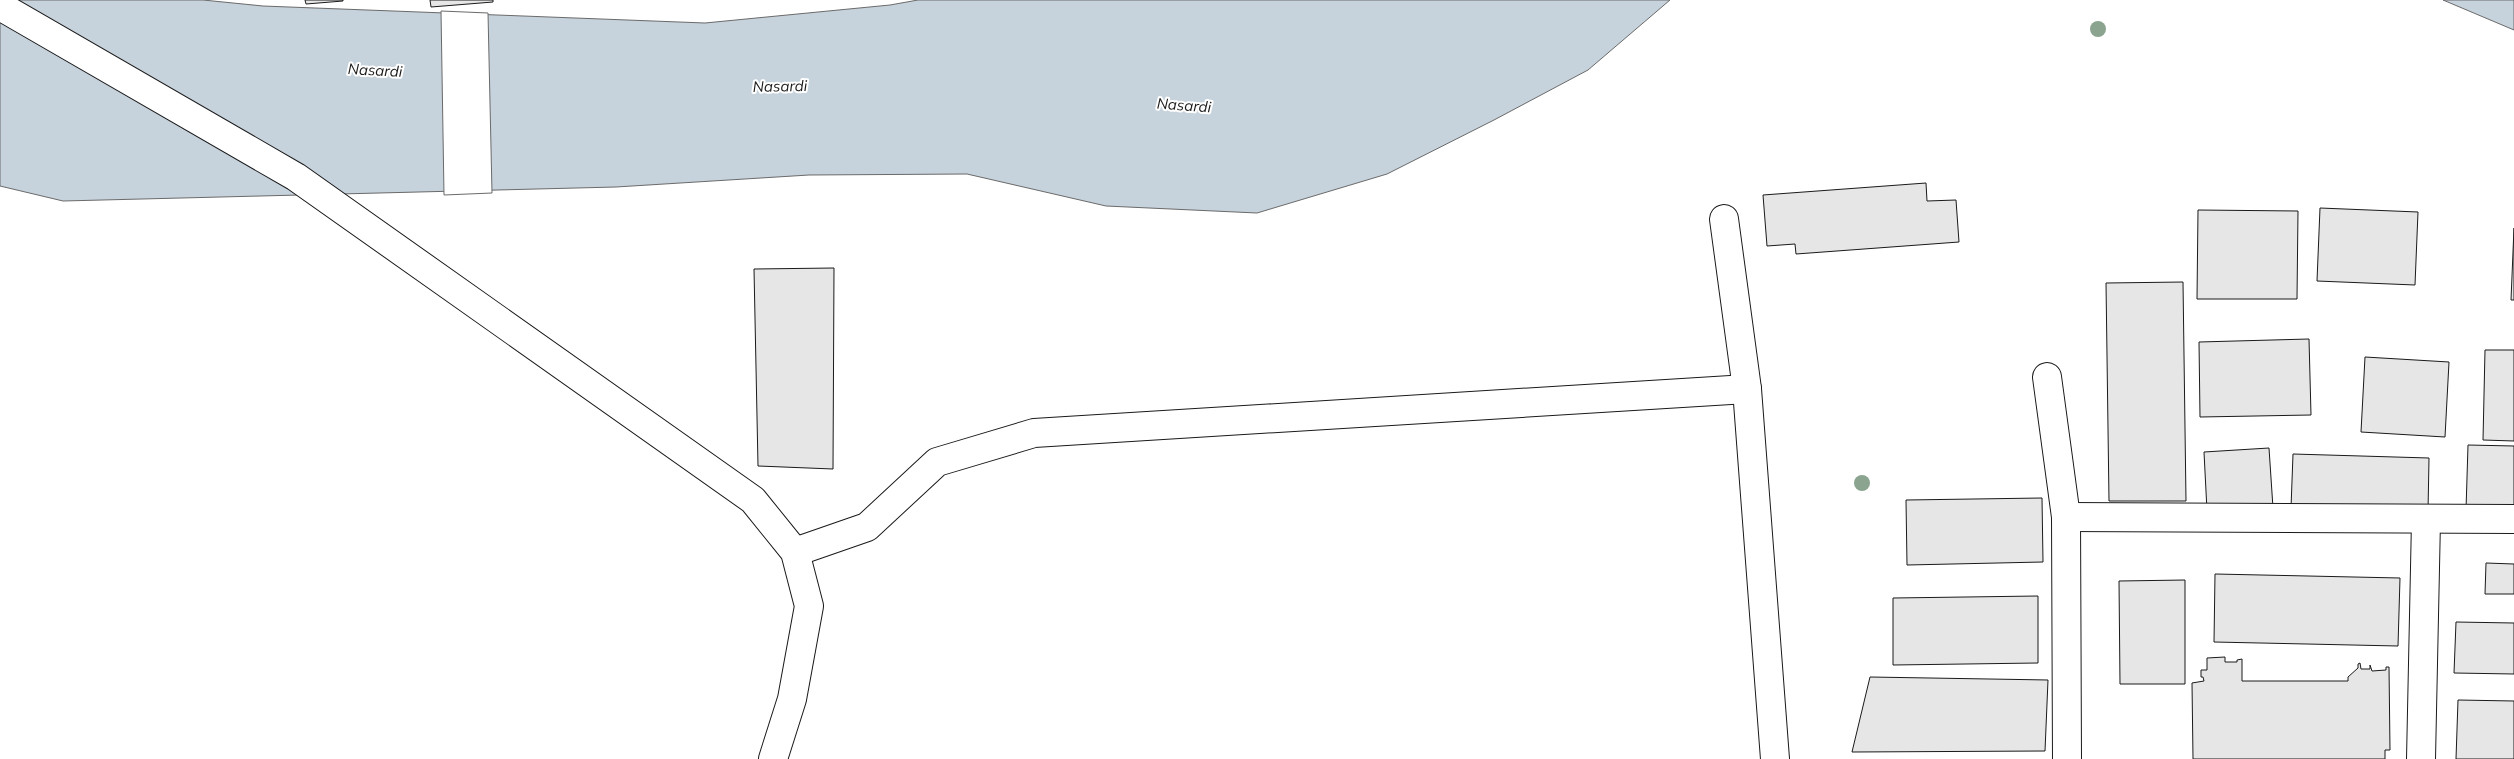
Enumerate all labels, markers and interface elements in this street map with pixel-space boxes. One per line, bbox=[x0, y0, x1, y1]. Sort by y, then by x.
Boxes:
water label: Nasardi bbox=[347, 59, 403, 81]
water label: Nasardi bbox=[753, 76, 808, 96]
water label: Nasardi bbox=[1156, 94, 1212, 116]

